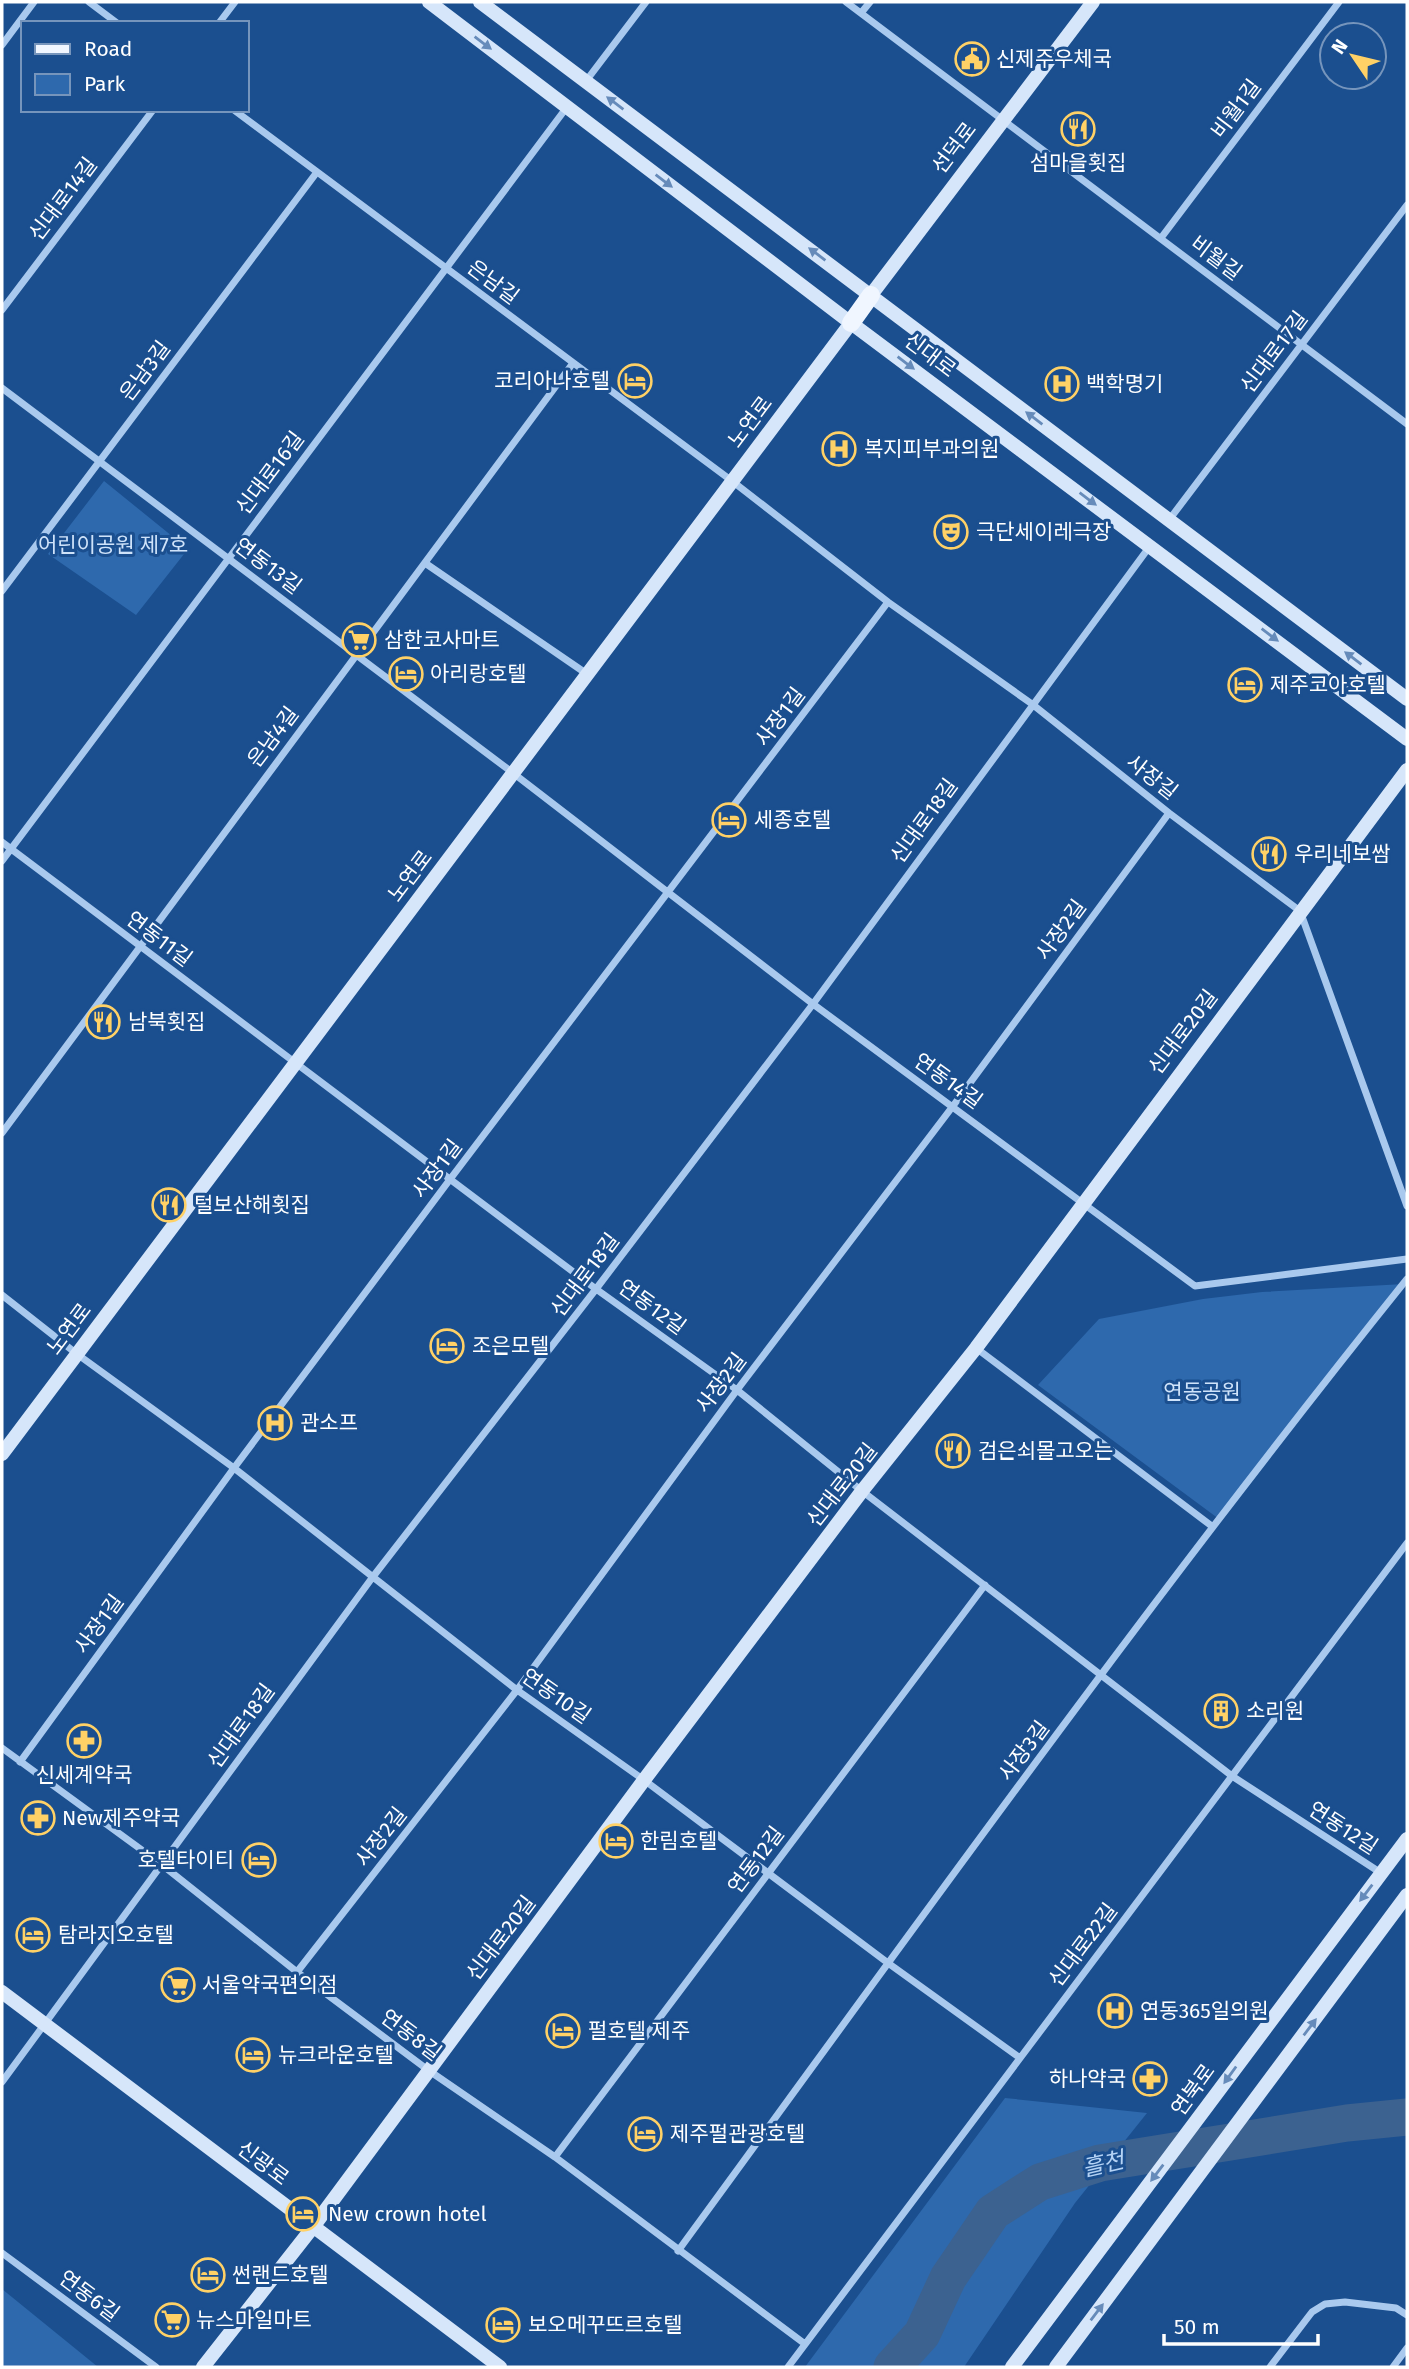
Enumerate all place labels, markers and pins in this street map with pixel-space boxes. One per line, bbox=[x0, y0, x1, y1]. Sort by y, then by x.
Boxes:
public building icon: 신제주우체국 bbox=[953, 40, 991, 78]
place label: 신제주우체국 bbox=[996, 46, 1112, 72]
restaurant icon: 섬마을횟집 bbox=[1059, 110, 1097, 148]
place label: 섬마을횟집 bbox=[1030, 150, 1126, 176]
hotel icon: 코리아나호텔 bbox=[616, 362, 654, 400]
hospital icon: 백학명기 bbox=[1043, 365, 1081, 403]
place label: 코리아나호텔 bbox=[494, 368, 610, 394]
place label: 백학명기 bbox=[1086, 371, 1163, 397]
hospital icon: 복지피부과의원 bbox=[820, 430, 858, 468]
place label: 복지피부과의원 bbox=[864, 436, 999, 462]
theatre icon: 극단세이레극장 bbox=[932, 513, 970, 551]
place label: 극단세이레극장 bbox=[976, 519, 1111, 545]
supermarket icon: 삼한코사마트 bbox=[340, 621, 378, 659]
place label: 삼한코사마트 bbox=[384, 627, 500, 653]
hotel icon: 아리랑호텔 bbox=[387, 655, 425, 693]
place label: 아리랑호텔 bbox=[430, 661, 527, 687]
hotel icon: 제주코아호텔 bbox=[1226, 666, 1264, 704]
place label: 제주코아호텔 bbox=[1270, 672, 1386, 698]
hotel icon: 세종호텔 bbox=[710, 801, 748, 839]
place label: 세종호텔 bbox=[754, 807, 831, 833]
restaurant icon: 우리네보쌈 bbox=[1250, 835, 1288, 873]
place label: 우리네보쌈 bbox=[1294, 841, 1391, 867]
restaurant icon: 남북횟집 bbox=[84, 1003, 122, 1041]
place label: 남북횟집 bbox=[128, 1009, 205, 1035]
restaurant icon: 털보산해횟집 bbox=[150, 1186, 188, 1224]
place label: 털보산해횟집 bbox=[194, 1192, 310, 1218]
hotel icon: 조은모텔 bbox=[428, 1327, 466, 1365]
place label: 조은모텔 bbox=[472, 1333, 549, 1359]
hospital icon: 관소프 bbox=[256, 1404, 294, 1442]
place label: 관소프 bbox=[300, 1410, 358, 1436]
restaurant icon: 검은쇠몰고오는 bbox=[934, 1432, 972, 1470]
place label: 검은쇠몰고오는 bbox=[978, 1438, 1113, 1464]
building icon: 소리원 bbox=[1202, 1692, 1240, 1730]
place label: 소리원 bbox=[1246, 1698, 1304, 1724]
pharmacy icon: 신세계약국 bbox=[65, 1722, 103, 1760]
place label: 신세계약국 bbox=[36, 1762, 132, 1788]
pharmacy icon: New제주약국 bbox=[19, 1799, 57, 1837]
place label: New제주약국 bbox=[62, 1805, 180, 1831]
hotel icon: 한림호텔 bbox=[597, 1822, 635, 1860]
place label: 한림호텔 bbox=[640, 1828, 717, 1854]
hotel icon: 호텔타이티 bbox=[240, 1841, 278, 1879]
place label: 호텔타이티 bbox=[137, 1847, 234, 1873]
hotel icon: 탐라지오호텔 bbox=[14, 1916, 52, 1954]
place label: 탐라지오호텔 bbox=[58, 1922, 174, 1948]
supermarket icon: 서울약국편의점 bbox=[159, 1966, 197, 2004]
place label: 서울약국편의점 bbox=[202, 1972, 337, 1998]
hospital icon: 연동365일의원 bbox=[1096, 1992, 1134, 2030]
place label: 연동365일의원 bbox=[1140, 1998, 1269, 2024]
hotel icon: 펄호텔 제주 bbox=[544, 2012, 582, 2050]
place label: 펄호텔 제주 bbox=[588, 2018, 690, 2044]
hotel icon: 뉴크라운호텔 bbox=[234, 2036, 272, 2074]
place label: 뉴크라운호텔 bbox=[278, 2042, 394, 2068]
pharmacy icon: 하나약국 bbox=[1131, 2060, 1169, 2098]
place label: 하나약국 bbox=[1049, 2066, 1126, 2092]
hotel icon: 제주펄관광호텔 bbox=[626, 2115, 664, 2153]
place label: 제주펄관광호텔 bbox=[670, 2121, 805, 2147]
hotel icon: New crown hotel bbox=[284, 2195, 322, 2233]
place label: New crown hotel bbox=[328, 2201, 487, 2227]
hotel icon: 썬랜드호텔 bbox=[189, 2256, 227, 2294]
place label: 썬랜드호텔 bbox=[232, 2262, 329, 2288]
supermarket icon: 뉴스마일마트 bbox=[153, 2301, 191, 2339]
hotel icon: 보오메꾸뜨르호텔 bbox=[484, 2306, 522, 2344]
place label: 뉴스마일마트 bbox=[196, 2307, 312, 2333]
place label: 보오메꾸뜨르호텔 bbox=[528, 2312, 683, 2338]

